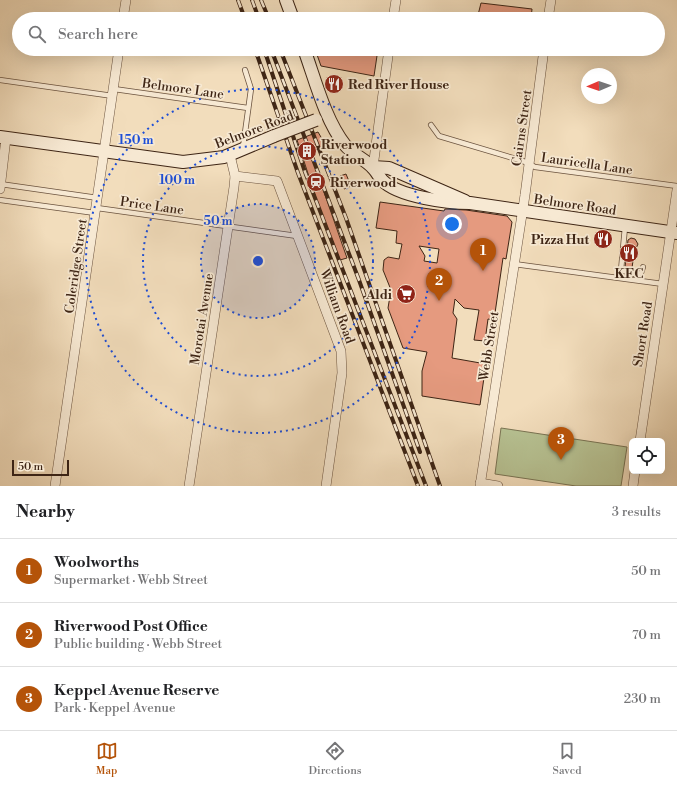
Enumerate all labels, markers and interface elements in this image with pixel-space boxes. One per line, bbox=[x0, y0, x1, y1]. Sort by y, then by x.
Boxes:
search box bbox=[12, 12, 665, 56]
icon: search bbox=[26, 23, 48, 45]
text: Search here bbox=[58, 25, 138, 44]
north arrow bbox=[581, 68, 617, 104]
restaurant icon: Red River House bbox=[323, 73, 345, 95]
street label: Belmore Lane bbox=[140, 75, 225, 103]
place label: Red River House bbox=[348, 77, 449, 93]
street label: Cairns Street bbox=[509, 88, 535, 167]
street label: Belmore Road bbox=[212, 107, 297, 153]
text: 150 m bbox=[119, 133, 153, 148]
place label: Riverwood Station bbox=[321, 137, 387, 168]
building icon: Riverwood Station bbox=[296, 140, 318, 162]
street label: Lauricella Lane bbox=[540, 150, 634, 178]
station icon: Riverwood bbox=[305, 171, 327, 193]
text: 100 m bbox=[159, 173, 195, 188]
place label: Riverwood bbox=[330, 175, 396, 191]
street label: Belmore Road bbox=[532, 191, 618, 219]
street label: Price Lane bbox=[119, 194, 185, 218]
text: 50 m bbox=[203, 214, 233, 229]
your location bbox=[442, 214, 462, 234]
street label: Coleridge Street bbox=[61, 217, 91, 314]
restaurant icon: Pizza Hut bbox=[592, 228, 614, 250]
place label: Pizza Hut bbox=[531, 232, 589, 248]
pin: 1 bbox=[470, 238, 496, 271]
restaurant icon: KFC bbox=[618, 242, 640, 264]
centre of rings bbox=[251, 254, 265, 268]
street label: William Road bbox=[316, 266, 358, 346]
place label: KFC bbox=[615, 266, 643, 282]
pin: 2 bbox=[426, 268, 452, 301]
street label: Morotai Avenue bbox=[187, 272, 217, 366]
supermarket icon: Aldi bbox=[395, 283, 417, 305]
place label: Aldi bbox=[365, 287, 392, 303]
street label: Short Road bbox=[630, 300, 656, 368]
street label: Webb Street bbox=[475, 310, 502, 383]
pin: 3 bbox=[548, 427, 574, 460]
map controls bbox=[629, 438, 665, 474]
button: locate bbox=[629, 438, 665, 474]
scale bar bbox=[12, 458, 69, 477]
text: 50 m bbox=[18, 460, 43, 474]
text: Nearby bbox=[16, 501, 75, 523]
text: 3 results bbox=[612, 504, 661, 520]
text: Woolworths bbox=[54, 553, 139, 572]
text: 1 bbox=[26, 563, 32, 579]
text: 50 m bbox=[631, 563, 661, 579]
text: Supermarket · Webb Street bbox=[54, 572, 208, 588]
text: Riverwood Post Office bbox=[54, 617, 208, 636]
text: 2 bbox=[25, 627, 33, 643]
text: 70 m bbox=[632, 627, 661, 643]
text: Public building · Webb Street bbox=[54, 636, 222, 652]
text: Keppel Avenue Reserve bbox=[54, 681, 219, 700]
text: 3 bbox=[25, 691, 33, 707]
text: 230 m bbox=[624, 691, 661, 707]
text: Park · Keppel Avenue bbox=[54, 700, 176, 716]
tab: Map bbox=[96, 740, 118, 778]
tab: Directions bbox=[309, 740, 362, 778]
tab: Saved bbox=[553, 740, 581, 778]

